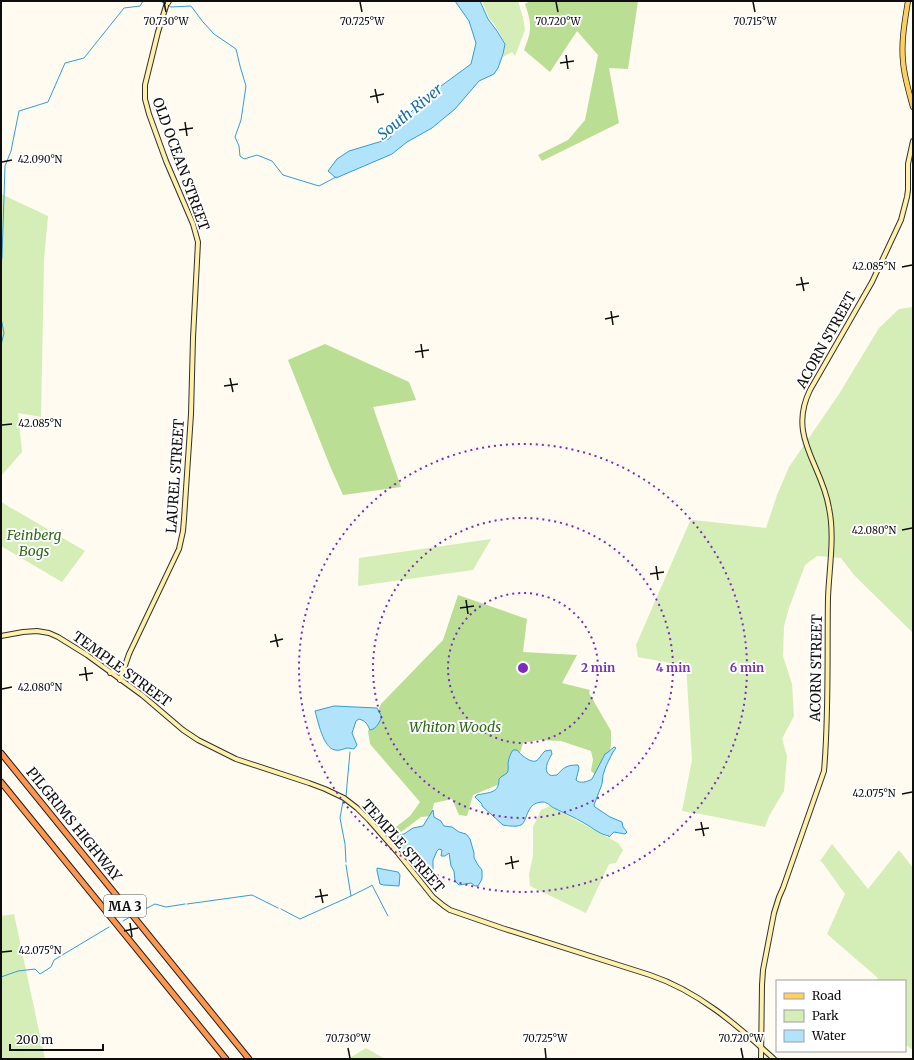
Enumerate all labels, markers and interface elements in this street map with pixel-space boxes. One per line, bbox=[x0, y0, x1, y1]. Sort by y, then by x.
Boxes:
text: 70.730°W bbox=[143, 15, 190, 28]
text: 70.725°W bbox=[340, 15, 385, 28]
text: 70.720°W bbox=[535, 15, 582, 28]
text: 70.715°W bbox=[734, 15, 777, 28]
water label: South River bbox=[373, 79, 447, 144]
street label: OLD OCEAN STREET bbox=[149, 95, 214, 233]
text: 42.090°N bbox=[18, 153, 63, 166]
text: 42.085°N bbox=[852, 260, 896, 273]
street label: ACORN STREET bbox=[792, 288, 860, 392]
text: 42.085°N bbox=[18, 417, 62, 430]
street label: LAUREL STREET bbox=[162, 418, 188, 534]
text: 42.080°N bbox=[852, 524, 896, 537]
park label: Feinberg Bogs bbox=[6, 526, 61, 560]
street label: ACORN STREET bbox=[806, 614, 826, 723]
street label: TEMPLE STREET bbox=[69, 627, 175, 711]
text: 2 min bbox=[581, 660, 615, 675]
text: 4 min bbox=[656, 660, 690, 675]
text: 6 min bbox=[730, 660, 764, 675]
centre of rings bbox=[516, 661, 530, 675]
text: 42.080°N bbox=[18, 681, 62, 694]
park label: Whiton Woods bbox=[409, 718, 501, 736]
street label: PILGRIMS HIGHWAY bbox=[22, 763, 126, 885]
text: 42.075°N bbox=[853, 787, 896, 800]
street label: TEMPLE STREET bbox=[358, 796, 448, 896]
road number: MA 3 bbox=[104, 895, 146, 917]
text: 42.075°N bbox=[19, 944, 62, 957]
legend bbox=[776, 980, 906, 1052]
text: Road bbox=[812, 988, 841, 1003]
text: Park bbox=[812, 1008, 839, 1023]
scale bar bbox=[10, 1026, 103, 1052]
text: Water bbox=[811, 1028, 847, 1043]
text: 200 m bbox=[16, 1032, 53, 1047]
text: 70.730°W bbox=[325, 1032, 372, 1045]
text: 70.725°W bbox=[523, 1032, 568, 1045]
text: 70.720°W bbox=[718, 1032, 765, 1045]

